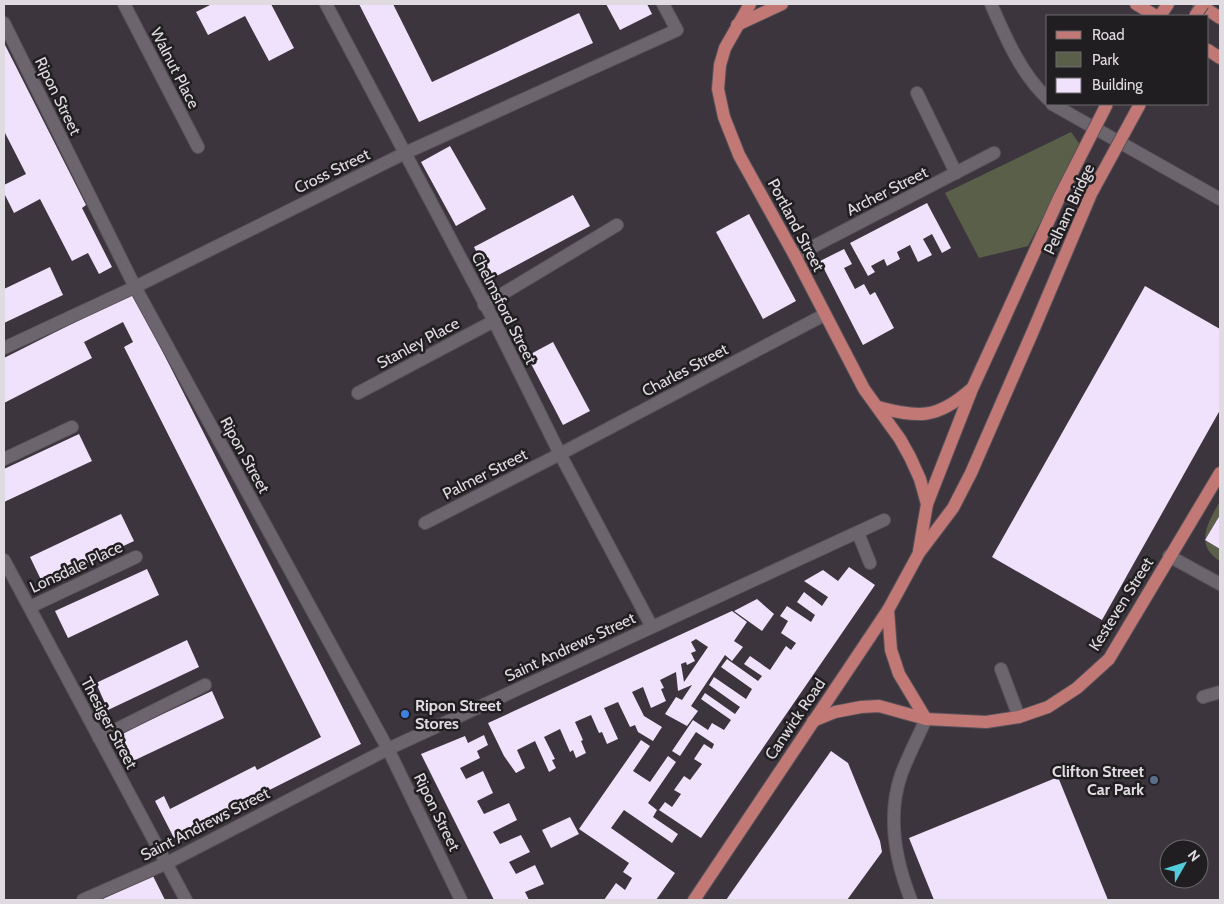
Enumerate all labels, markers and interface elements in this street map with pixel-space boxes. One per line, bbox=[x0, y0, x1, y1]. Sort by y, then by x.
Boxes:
legend bbox=[1046, 15, 1209, 105]
street label: Walnut Place bbox=[147, 24, 203, 112]
text: Road bbox=[1092, 26, 1125, 44]
text: Park bbox=[1092, 51, 1119, 69]
street label: Ripon Street bbox=[31, 54, 85, 139]
text: Building bbox=[1092, 76, 1143, 94]
street label: Cross Street bbox=[291, 144, 373, 197]
street label: Pelham Bridge bbox=[1040, 161, 1098, 257]
street label: Archer Street bbox=[843, 162, 931, 220]
street label: Portland Street bbox=[764, 175, 829, 275]
street label: Chelmsford Street bbox=[467, 249, 541, 368]
street label: Stanley Place bbox=[374, 313, 462, 373]
street label: Charles Street bbox=[639, 339, 732, 401]
street label: Ripon Street bbox=[216, 414, 274, 497]
street label: Palmer Street bbox=[440, 444, 531, 503]
street label: Lonsdale Place bbox=[27, 537, 125, 597]
street label: Kesteven Street bbox=[1085, 553, 1158, 654]
street label: Saint Andrews Street bbox=[502, 608, 639, 686]
street label: Thesiger Street bbox=[77, 674, 141, 773]
street label: Canwick Road bbox=[761, 675, 829, 763]
place label: Ripon Street Stores bbox=[415, 696, 502, 733]
marker: Ripon Street Stores bbox=[399, 708, 411, 720]
place label: Clifton Street Car Park bbox=[1052, 762, 1144, 799]
street label: Ripon Street bbox=[410, 770, 464, 855]
marker: Clifton Street Car Park bbox=[1148, 774, 1160, 786]
street label: Saint Andrews Street bbox=[137, 783, 273, 865]
north arrow bbox=[1159, 839, 1209, 889]
text: N bbox=[1184, 846, 1204, 865]

